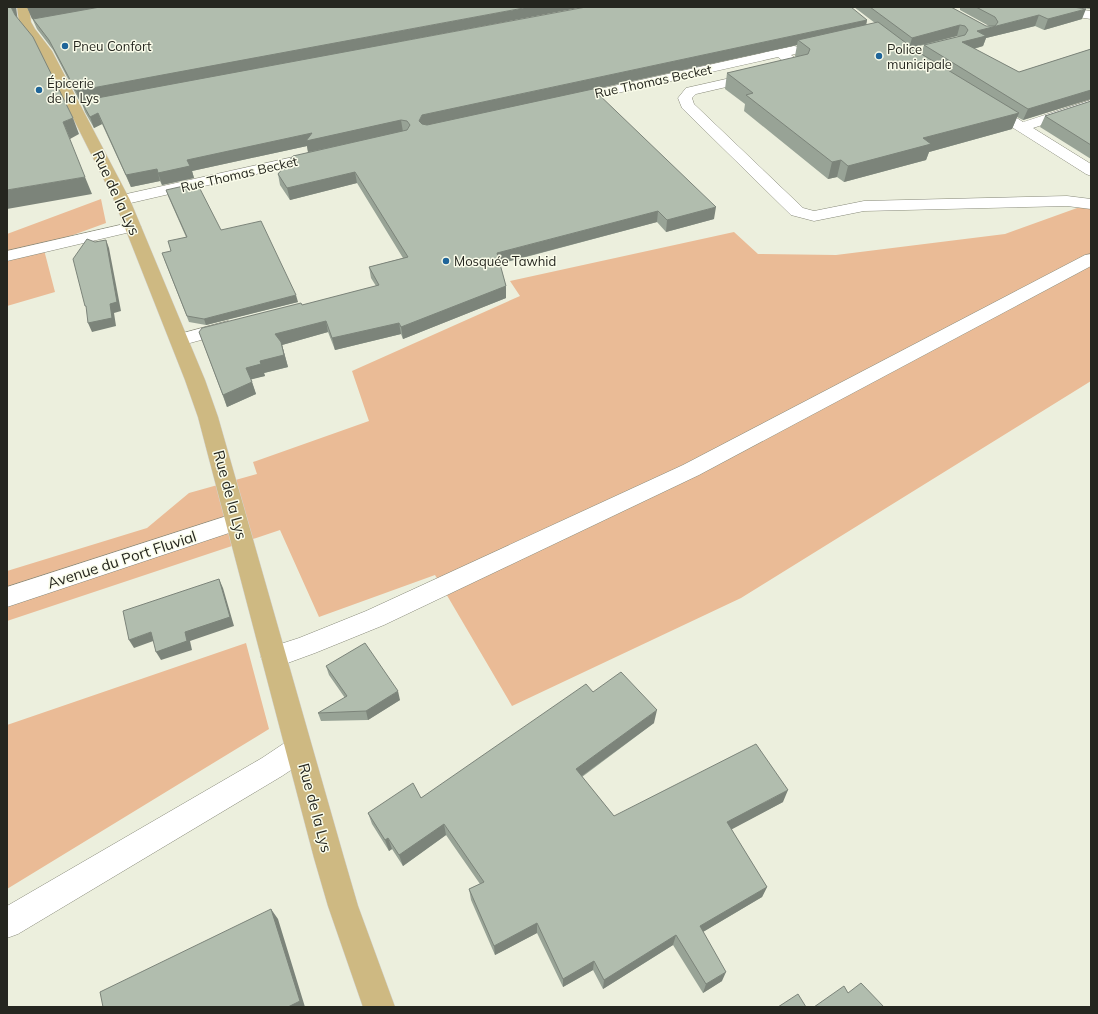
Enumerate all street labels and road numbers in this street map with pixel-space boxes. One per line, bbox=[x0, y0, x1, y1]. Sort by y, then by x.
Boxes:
street label: Rue Thomas Becket bbox=[593, 61, 714, 101]
street label: Rue de la Lys bbox=[89, 147, 144, 238]
street label: Rue Thomas Becket bbox=[179, 153, 299, 195]
street label: Rue de la Lys bbox=[209, 448, 251, 542]
street label: Avenue du Port Fluvial bbox=[45, 526, 199, 593]
street label: Rue de la Lys bbox=[294, 761, 336, 855]

